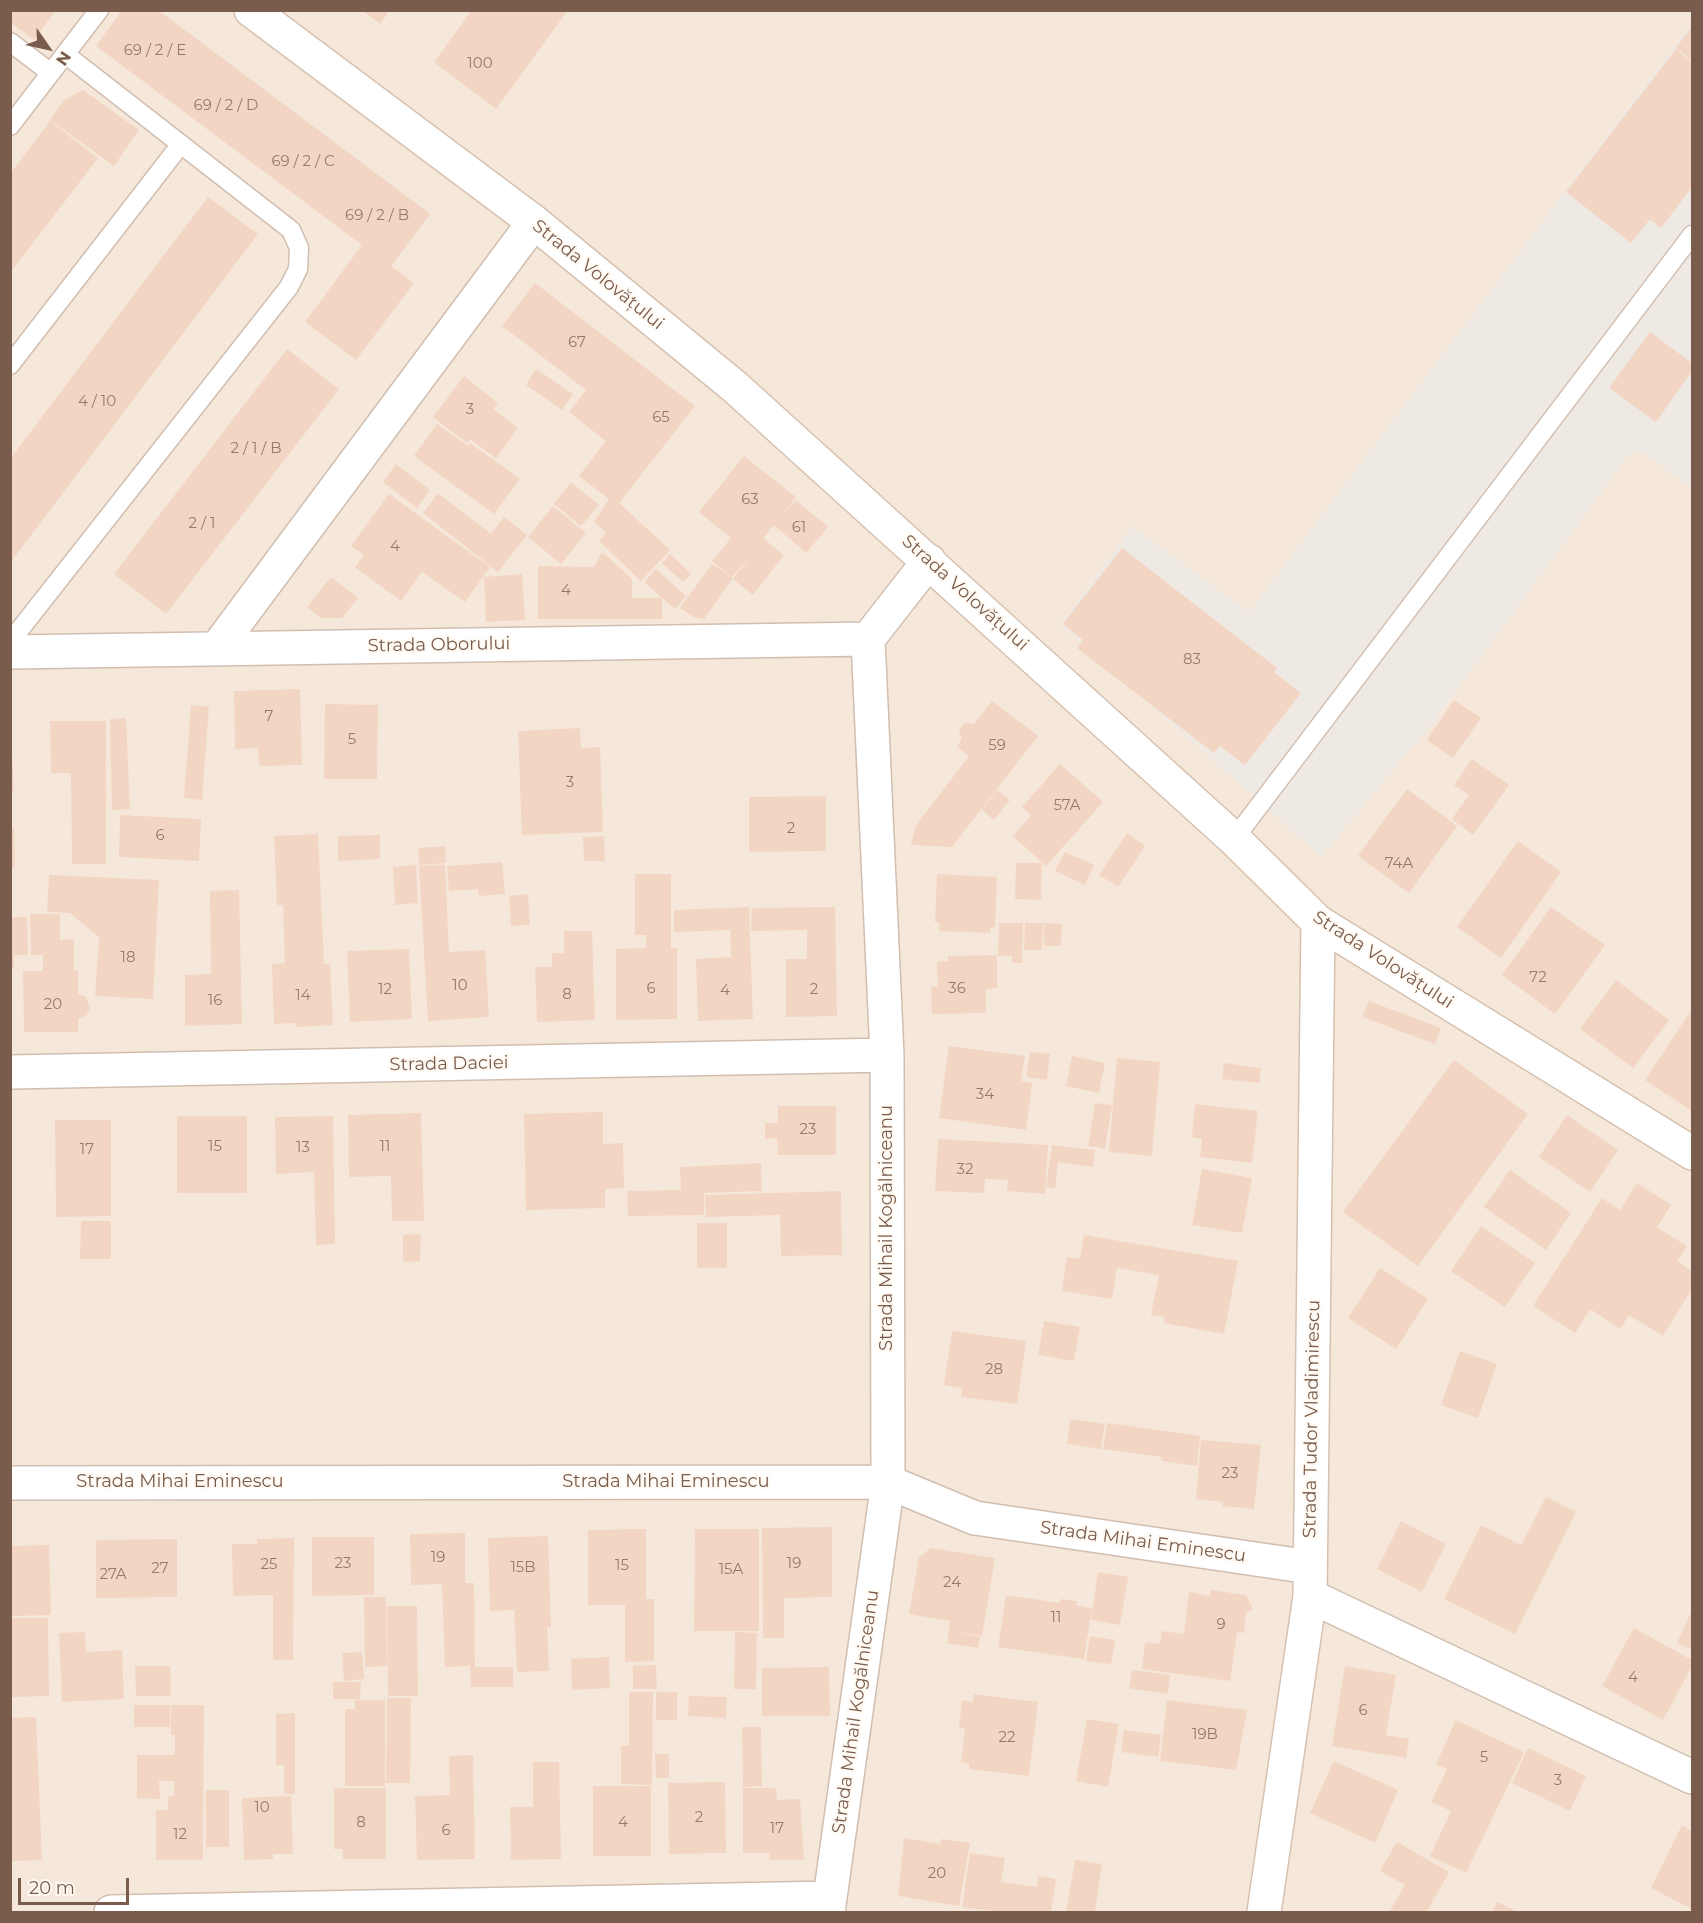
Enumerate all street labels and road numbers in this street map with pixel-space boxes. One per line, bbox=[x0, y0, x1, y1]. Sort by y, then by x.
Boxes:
street label: Strada Volovățului bbox=[528, 215, 668, 335]
street label: Strada Volovățului bbox=[897, 530, 1033, 656]
street label: Strada Oborului bbox=[367, 633, 511, 657]
street label: Strada Volovățului bbox=[1309, 907, 1457, 1013]
street label: Strada Daciei bbox=[389, 1052, 509, 1076]
street label: Strada Mihail Kogălniceanu bbox=[876, 1105, 898, 1351]
street label: Strada Tudor Vladimirescu bbox=[1299, 1300, 1325, 1538]
street label: Strada Mihai Eminescu bbox=[76, 1471, 284, 1493]
street label: Strada Mihai Eminescu bbox=[562, 1471, 770, 1493]
street label: Strada Mihai Eminescu bbox=[1039, 1517, 1247, 1567]
street label: Strada Mihail Kogălniceanu bbox=[828, 1589, 884, 1835]

